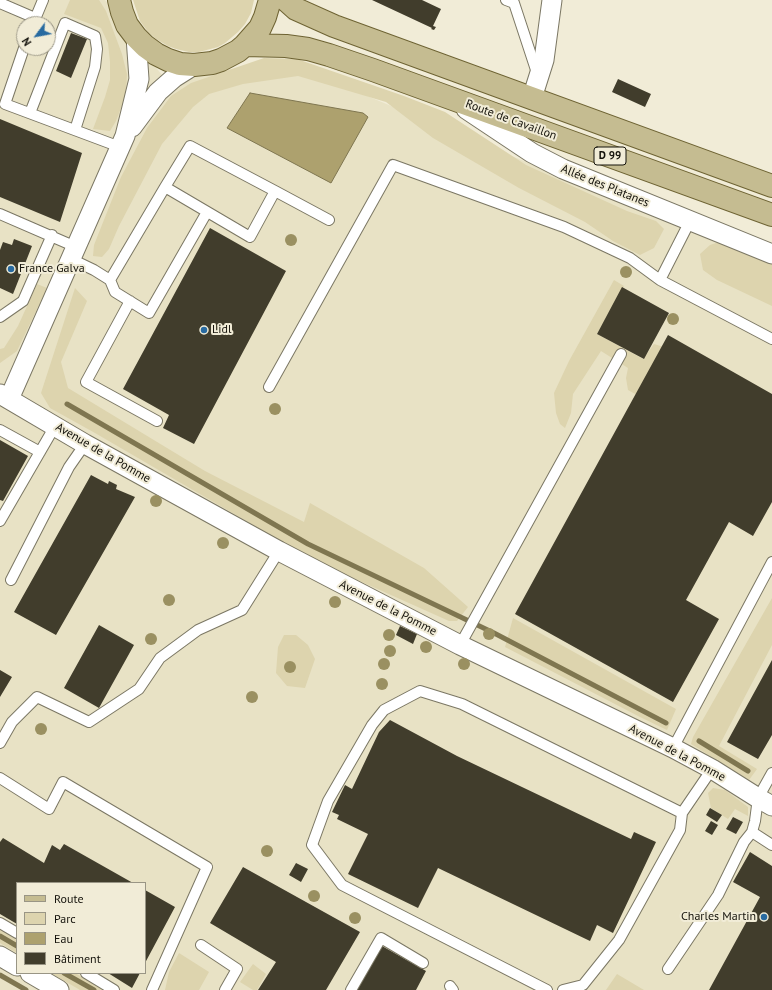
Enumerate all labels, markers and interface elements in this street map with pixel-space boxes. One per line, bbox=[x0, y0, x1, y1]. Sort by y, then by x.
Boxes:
north arrow bbox=[16, 16, 56, 56]
text: N bbox=[19, 35, 35, 49]
street label: Route de Cavaillon bbox=[463, 97, 559, 143]
road number: D 99 bbox=[594, 147, 626, 165]
street label: Allée des Platanes bbox=[559, 162, 651, 210]
place label: France Galva bbox=[19, 262, 85, 276]
marker: France Galva bbox=[6, 264, 16, 274]
place label: Lidl bbox=[212, 323, 231, 337]
marker: Lidl bbox=[199, 325, 209, 335]
street label: Avenue de la Pomme bbox=[53, 420, 153, 486]
street label: Avenue de la Pomme bbox=[337, 577, 439, 639]
street label: Avenue de la Pomme bbox=[626, 721, 728, 785]
legend bbox=[16, 882, 146, 974]
text: Route bbox=[54, 891, 84, 906]
place label: Charles Martin bbox=[681, 910, 756, 924]
text: Parc bbox=[54, 911, 76, 926]
marker: Charles Martin bbox=[759, 912, 769, 922]
text: Eau bbox=[54, 931, 73, 946]
text: Bâtiment bbox=[54, 951, 101, 966]

